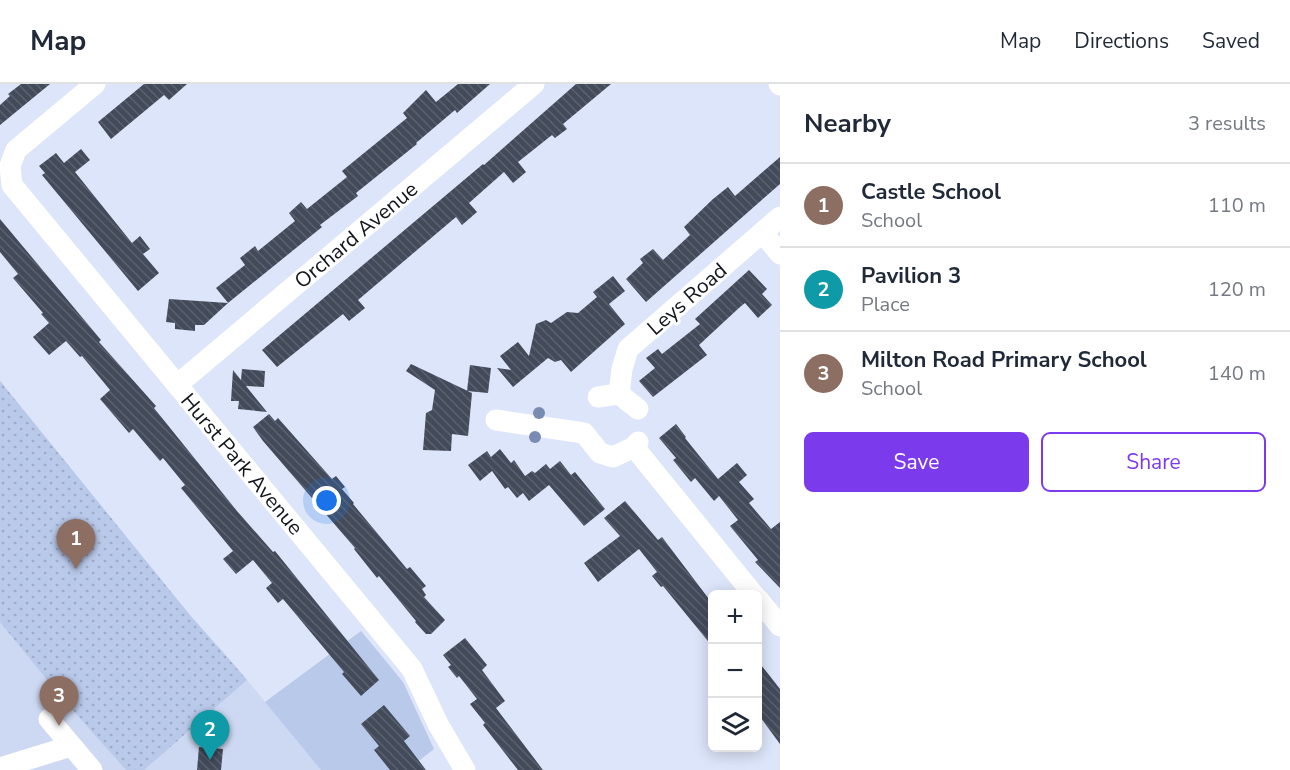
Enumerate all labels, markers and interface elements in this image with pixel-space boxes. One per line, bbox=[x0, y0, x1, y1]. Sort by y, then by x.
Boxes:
text: Map bbox=[30, 22, 86, 60]
text: Map bbox=[1000, 27, 1041, 55]
text: Directions bbox=[1074, 27, 1169, 55]
text: Saved bbox=[1202, 27, 1260, 55]
text: Nearby bbox=[804, 106, 891, 141]
text: 3 results bbox=[1188, 110, 1266, 137]
street label: Orchard Avenue bbox=[288, 175, 424, 295]
text: Castle School bbox=[861, 177, 1001, 207]
text: 1 bbox=[818, 192, 830, 219]
text: 110 m bbox=[1208, 192, 1266, 219]
text: School bbox=[861, 207, 922, 234]
street label: Leys Road bbox=[641, 257, 733, 341]
text: Pavilion 3 bbox=[861, 261, 961, 291]
text: 2 bbox=[818, 276, 830, 303]
text: 120 m bbox=[1208, 276, 1266, 303]
text: Place bbox=[861, 291, 910, 318]
text: Milton Road Primary School bbox=[861, 345, 1147, 375]
text: 3 bbox=[818, 360, 830, 387]
text: 140 m bbox=[1208, 360, 1266, 387]
text: School bbox=[861, 375, 922, 402]
street label: Hurst Park Avenue bbox=[174, 387, 310, 541]
button: Save bbox=[804, 432, 1029, 492]
button: Share bbox=[1041, 432, 1266, 492]
your location bbox=[312, 486, 341, 515]
pin: 1 bbox=[56, 520, 96, 569]
map controls bbox=[708, 590, 762, 752]
button: + bbox=[708, 590, 762, 644]
button: − bbox=[708, 644, 762, 698]
pin: 3 bbox=[40, 676, 78, 726]
button: layers bbox=[708, 698, 762, 752]
pin: 2 bbox=[190, 710, 230, 760]

